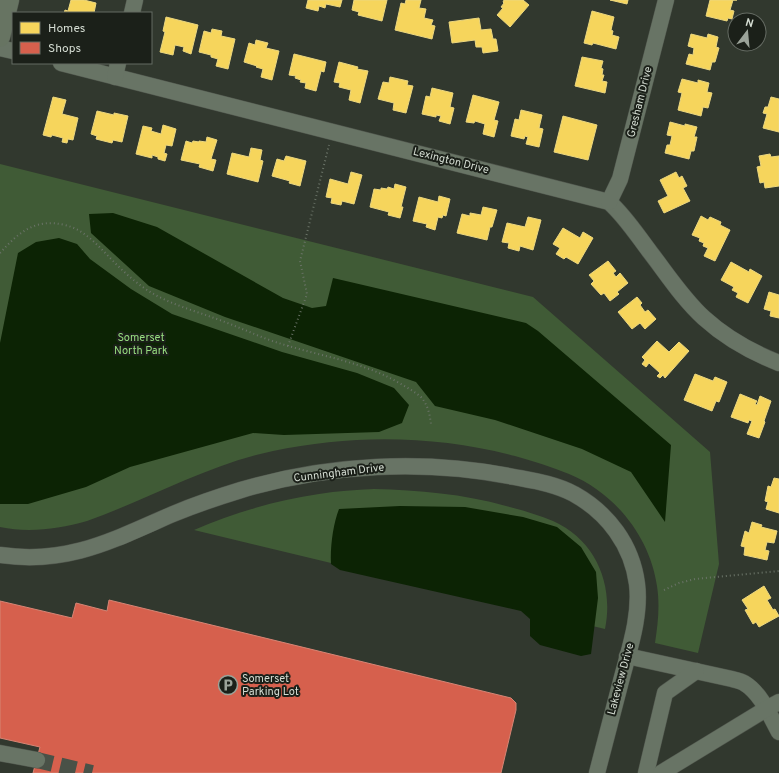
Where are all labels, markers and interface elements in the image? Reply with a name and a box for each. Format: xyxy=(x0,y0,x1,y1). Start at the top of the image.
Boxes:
legend xyxy=(12,12,152,64)
north arrow xyxy=(727,12,767,52)
text: N xyxy=(744,16,755,31)
text: Homes xyxy=(48,21,85,37)
text: Shops xyxy=(48,41,81,57)
street label: Gresham Drive xyxy=(624,65,656,139)
street label: Lexington Drive xyxy=(412,145,490,177)
park label: Somerset North Park xyxy=(114,331,168,358)
street label: Cunningham Drive xyxy=(293,460,385,486)
street label: Lakeview Drive xyxy=(605,641,637,716)
place label: Somerset Parking Lot xyxy=(242,672,299,699)
parking icon: Somerset Parking Lot xyxy=(217,674,239,696)

